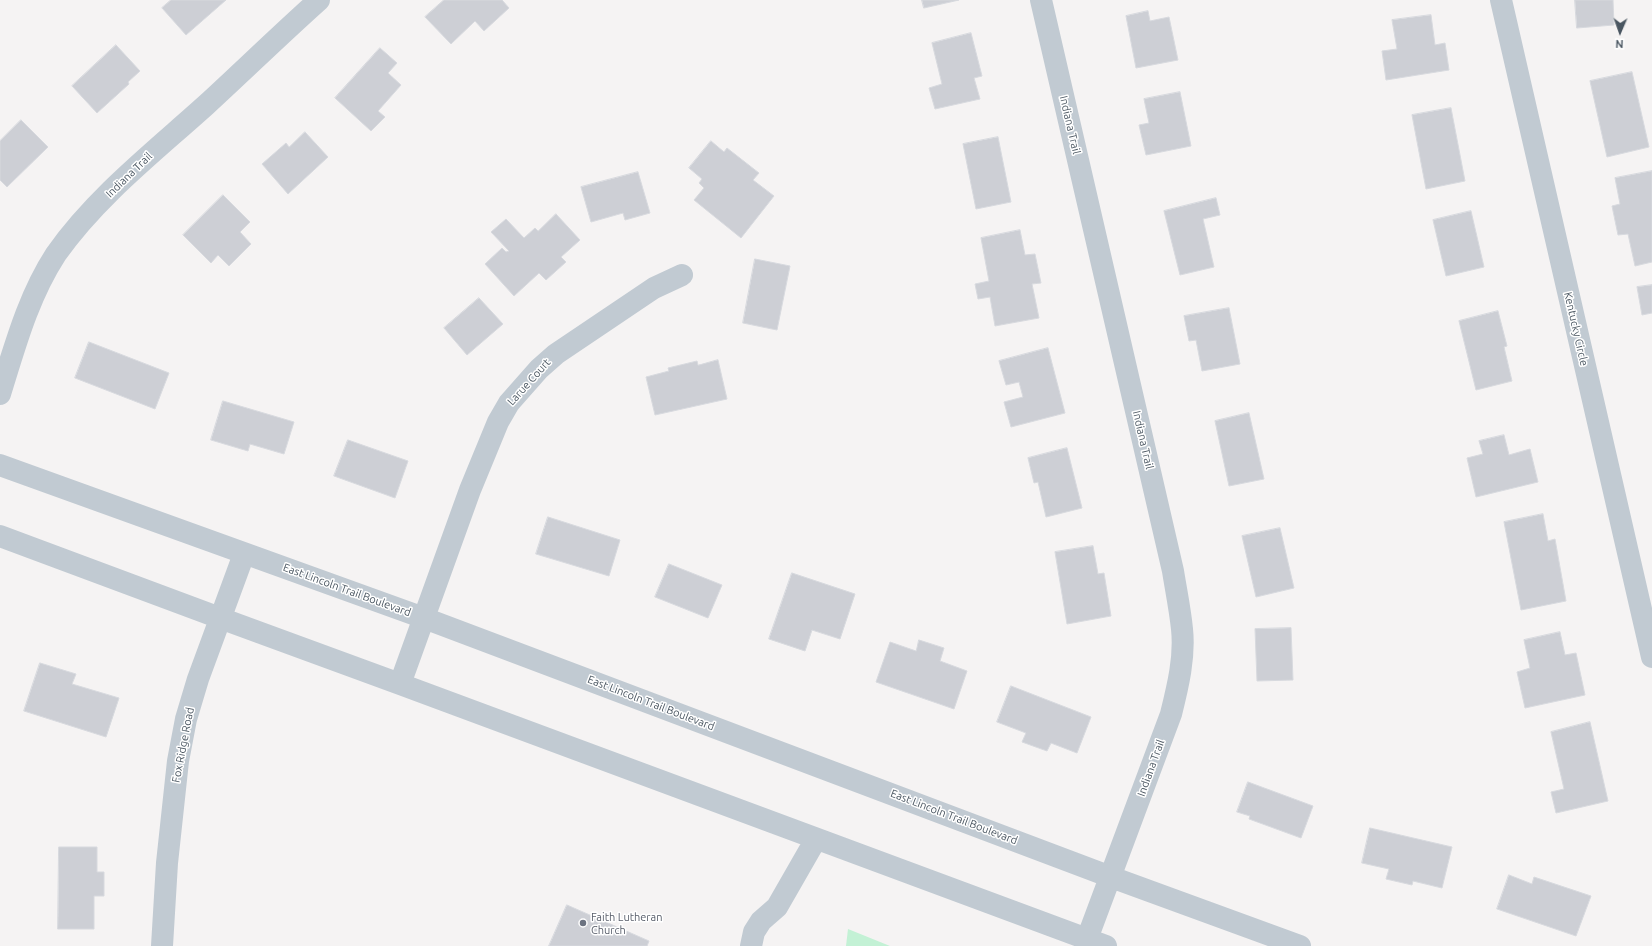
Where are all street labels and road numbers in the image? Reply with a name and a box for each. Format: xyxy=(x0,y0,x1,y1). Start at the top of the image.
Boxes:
street label: Indiana Trail xyxy=(1057,95,1083,155)
street label: Indiana Trail xyxy=(103,150,155,200)
street label: Kentucky Circle xyxy=(1561,291,1591,367)
street label: Larue Court xyxy=(505,356,553,408)
street label: Indiana Trail xyxy=(1130,410,1156,470)
street label: East Lincoln Trail Boulevard xyxy=(281,561,413,619)
street label: East Lincoln Trail Boulevard xyxy=(586,673,716,733)
street label: Fox Ridge Road xyxy=(169,706,197,784)
street label: Indiana Trail xyxy=(1135,738,1167,798)
street label: East Lincoln Trail Boulevard xyxy=(889,787,1019,847)

